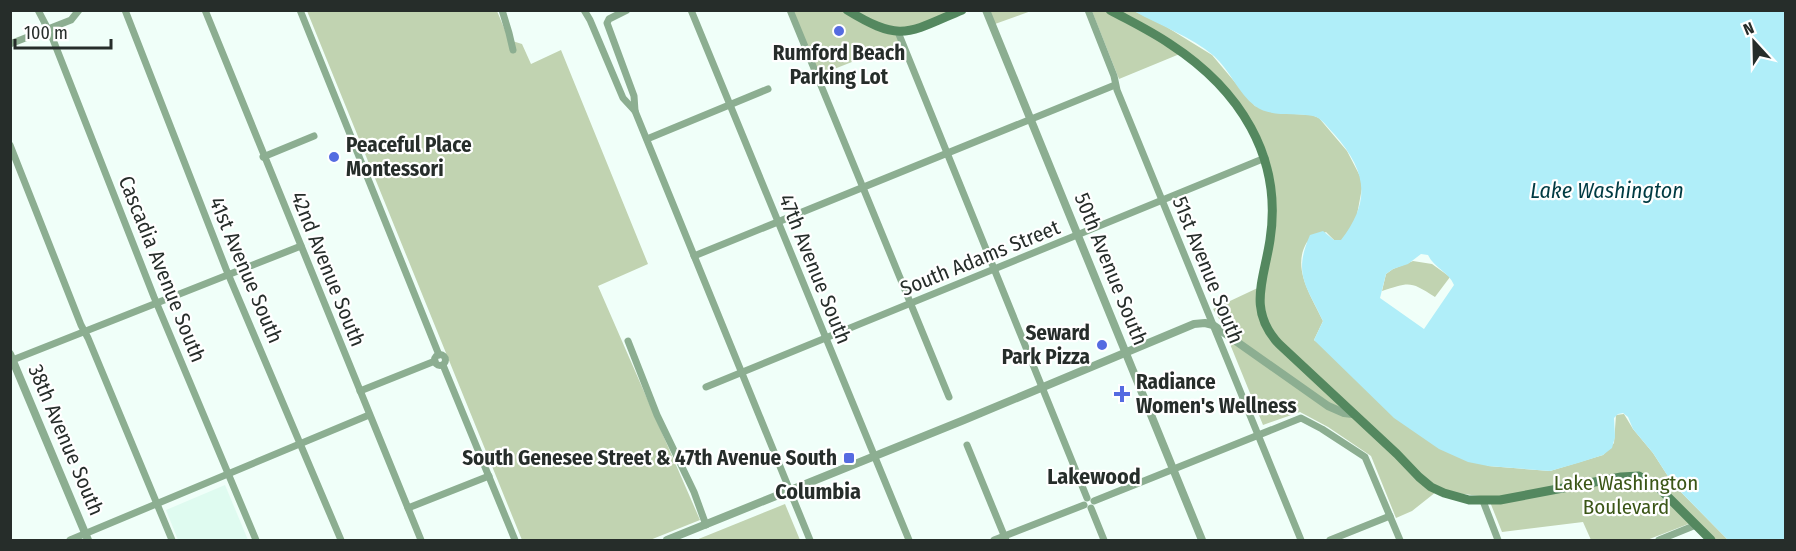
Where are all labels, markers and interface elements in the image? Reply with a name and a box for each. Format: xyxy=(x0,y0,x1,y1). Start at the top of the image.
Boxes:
scale bar xyxy=(15,12,111,50)
north arrow xyxy=(1724,12,1784,72)
text: N xyxy=(1741,18,1757,39)
text: 100 m xyxy=(24,22,68,44)
marker: Rumford Beach Parking Lot xyxy=(832,24,846,38)
place label: Rumford Beach Parking Lot xyxy=(773,40,905,90)
place label: Peaceful Place Montessori xyxy=(346,132,472,182)
marker: Peaceful Place Montessori xyxy=(327,150,341,164)
street label: Cascadia Avenue South xyxy=(113,172,211,366)
water label: Lake Washington xyxy=(1530,177,1684,204)
street label: 42nd Avenue South xyxy=(285,188,371,350)
street label: 50th Avenue South xyxy=(1069,189,1153,349)
street label: 47th Avenue South xyxy=(773,190,857,348)
street label: 41st Avenue South xyxy=(203,193,289,347)
street label: 51st Avenue South xyxy=(1167,193,1249,347)
street label: South Adams Street xyxy=(897,214,1064,302)
place label: Seward Park Pizza xyxy=(1002,320,1090,370)
marker: Seward Park Pizza xyxy=(1095,338,1109,352)
street label: 38th Avenue South xyxy=(23,361,109,519)
place label: Radiance Women's Wellness xyxy=(1136,369,1297,419)
marker: Radiance Women's Wellness xyxy=(1113,385,1131,403)
place label: South Genesee Street & 47th Avenue South xyxy=(462,445,837,471)
marker: South Genesee Street & 47th Avenue South xyxy=(842,451,856,465)
district label: Lakewood xyxy=(1047,463,1141,490)
park label: Lake Washington Boulevard xyxy=(1554,470,1698,520)
district label: Columbia xyxy=(775,478,861,505)

